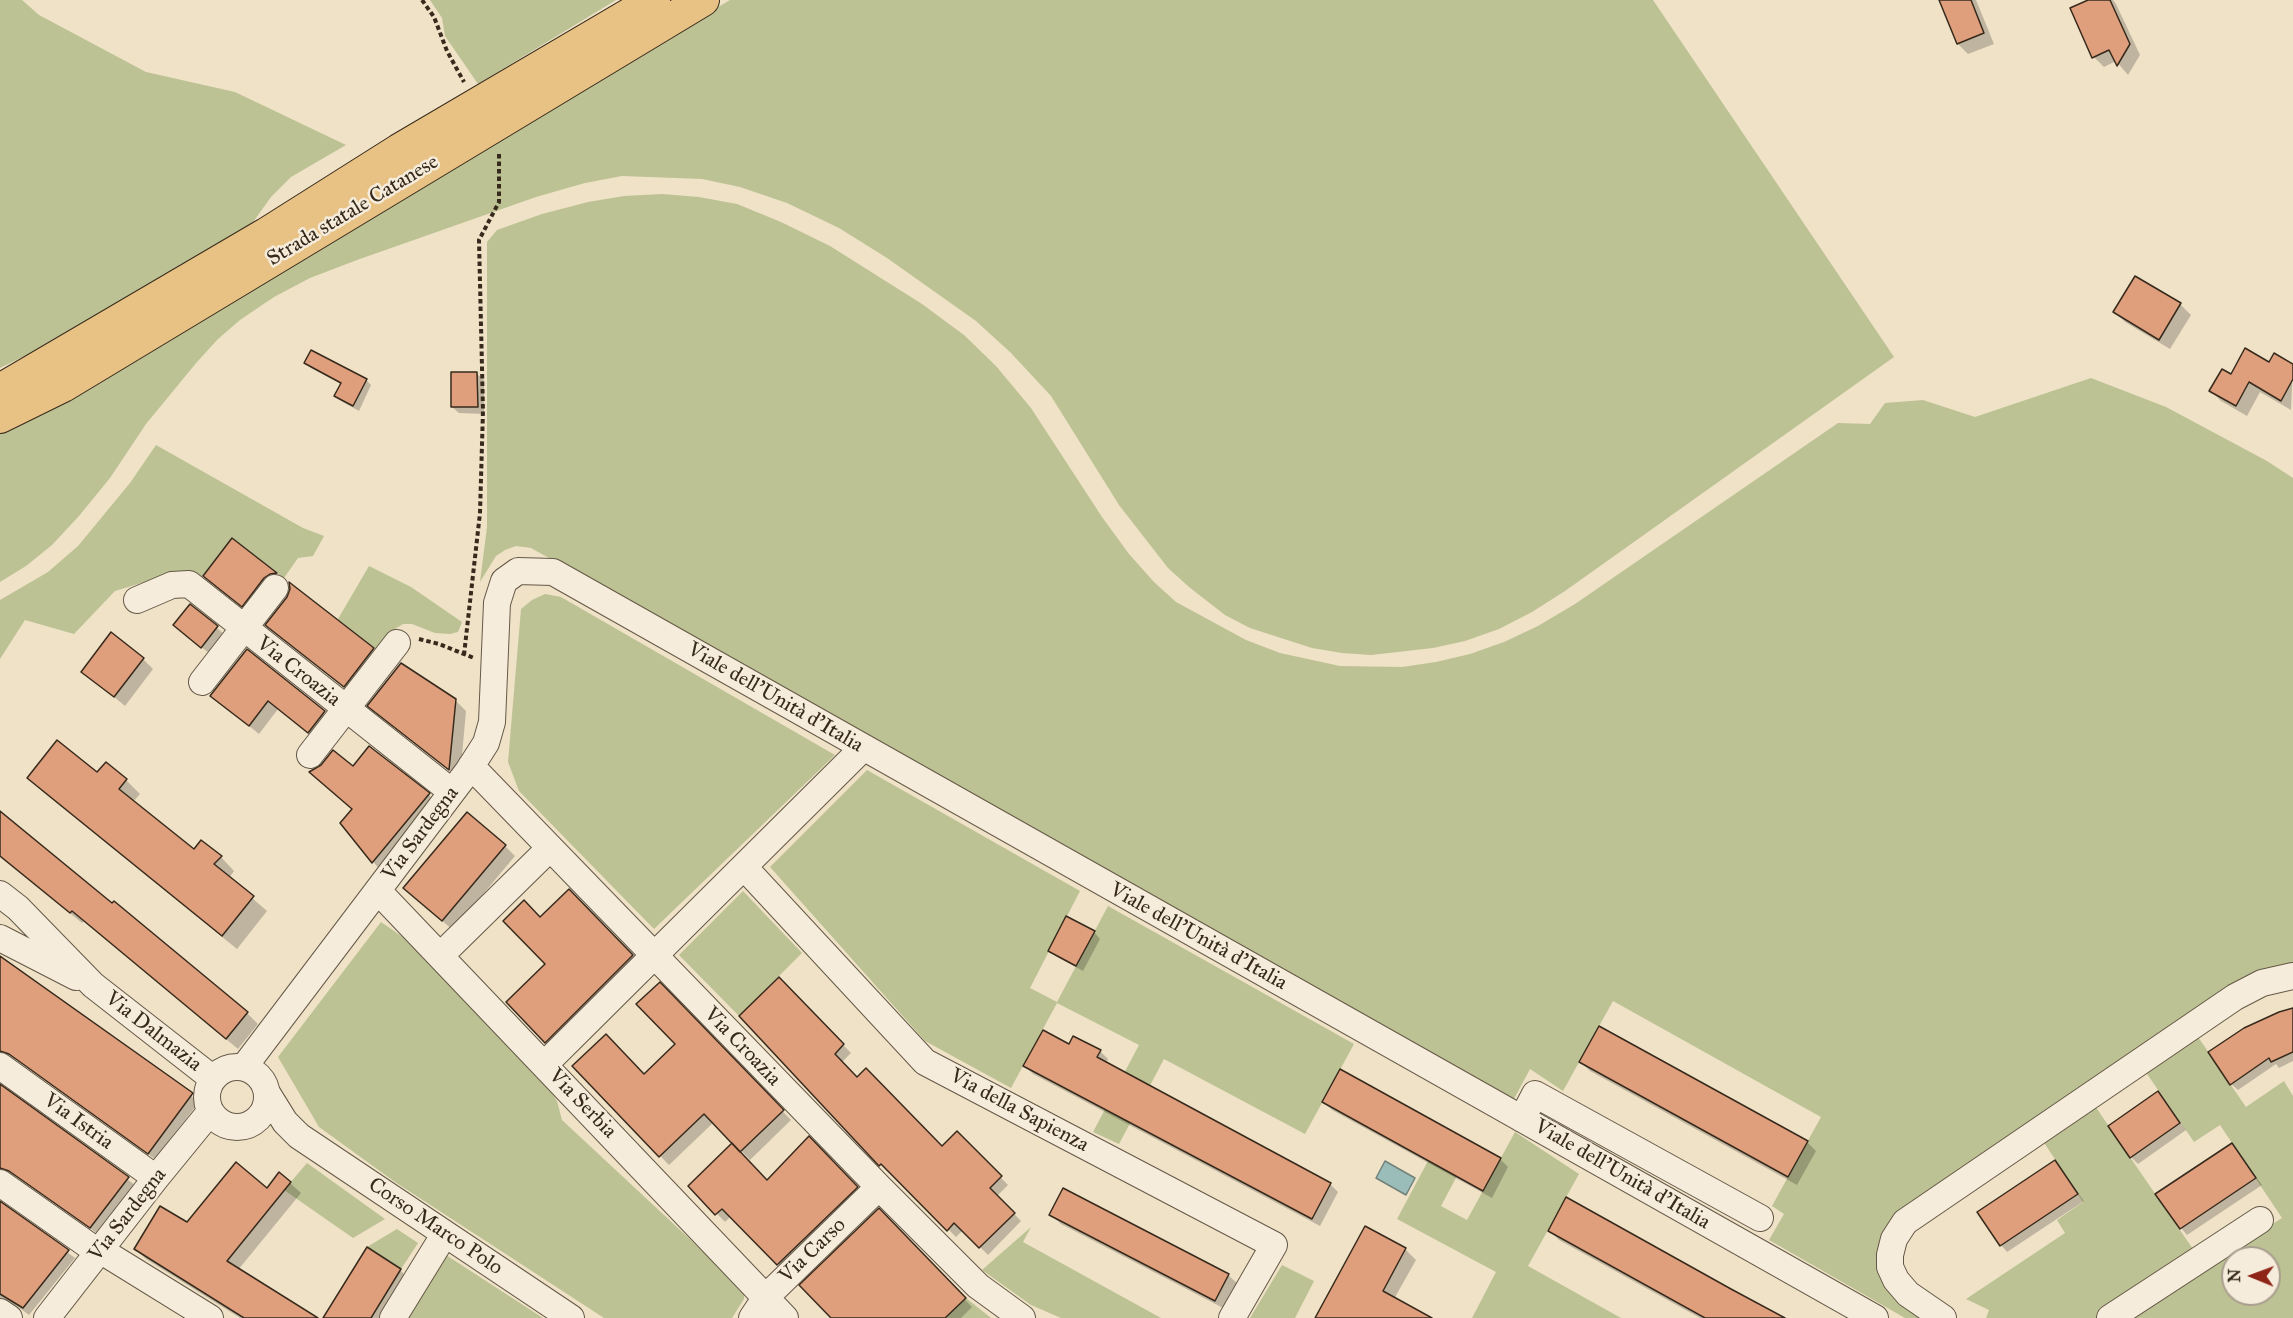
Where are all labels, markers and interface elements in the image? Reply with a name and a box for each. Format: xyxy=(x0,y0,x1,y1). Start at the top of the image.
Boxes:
street label: Strada statale Catanese xyxy=(263,150,443,272)
street label: Via Croazia xyxy=(251,631,345,713)
street label: Viale dell'Unità d'Italia xyxy=(683,637,867,759)
street label: Via Sardegna xyxy=(377,782,465,886)
street label: Viale dell'Unità d'Italia xyxy=(1105,878,1291,996)
street label: Via Dalmazia xyxy=(100,986,206,1078)
street label: Via Croazia xyxy=(698,1002,786,1092)
street label: Via Serbia xyxy=(543,1064,621,1144)
street label: Via della Sapienza xyxy=(945,1064,1093,1158)
street label: Via Istria xyxy=(38,1088,118,1156)
street label: Viale dell'Unità d'Italia xyxy=(1530,1114,1714,1236)
street label: Via Sardegna xyxy=(84,1163,172,1267)
street label: Corso Marco Polo xyxy=(363,1173,507,1281)
street label: Via Carso xyxy=(774,1213,852,1289)
north arrow xyxy=(2221,1246,2281,1306)
text: N xyxy=(2225,1269,2244,1283)

